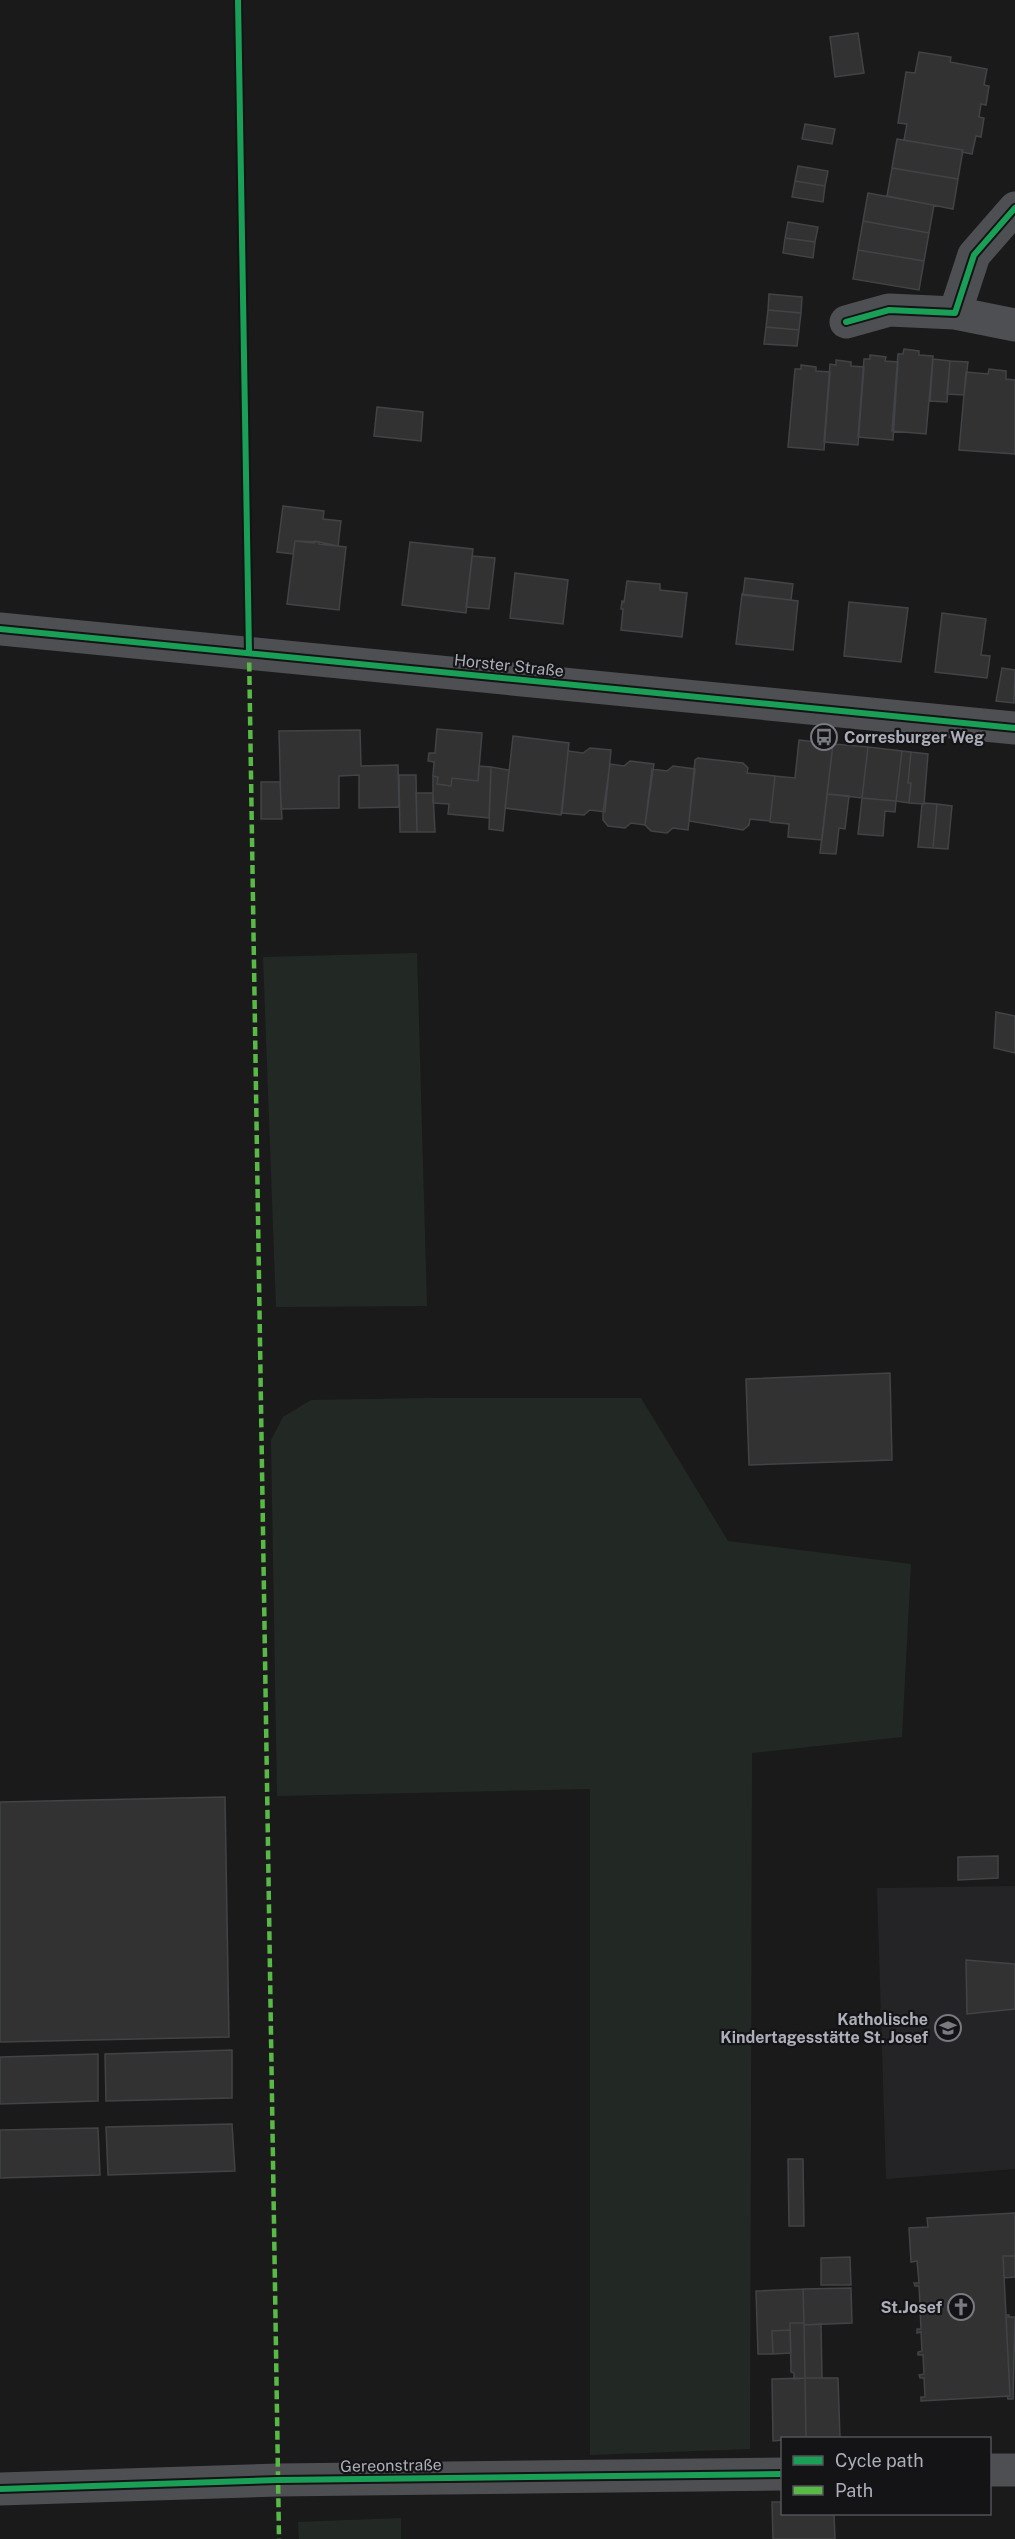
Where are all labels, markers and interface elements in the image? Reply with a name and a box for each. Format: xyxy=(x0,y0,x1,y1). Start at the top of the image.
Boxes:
street label: Horster Straße xyxy=(453,650,565,681)
bus stop icon: Corresburger Weg xyxy=(809,722,839,752)
place label: Corresburger Weg xyxy=(844,728,984,747)
place label: Katholische Kindertagesstätte St. Josef xyxy=(720,2010,929,2047)
school or university icon: Katholische Kindertagesstätte St. Josef xyxy=(933,2013,963,2043)
church icon: St.Josef xyxy=(946,2292,976,2322)
place label: St.Josef xyxy=(880,2298,943,2317)
legend xyxy=(781,2437,991,2515)
text: Cycle path xyxy=(835,2450,924,2471)
street label: Gereonstraße xyxy=(340,2455,442,2476)
text: Path xyxy=(835,2480,873,2501)

